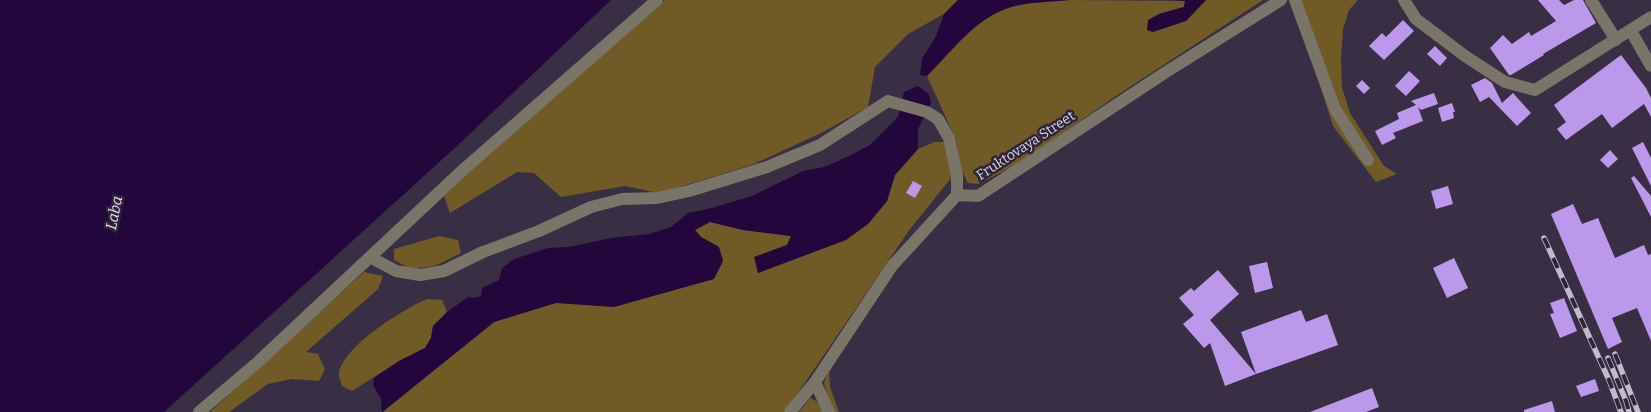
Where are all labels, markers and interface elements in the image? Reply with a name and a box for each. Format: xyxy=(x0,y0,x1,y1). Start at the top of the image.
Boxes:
street label: Fruktovaya Street xyxy=(974,108,1078,184)
water label: Laba xyxy=(103,195,127,231)

